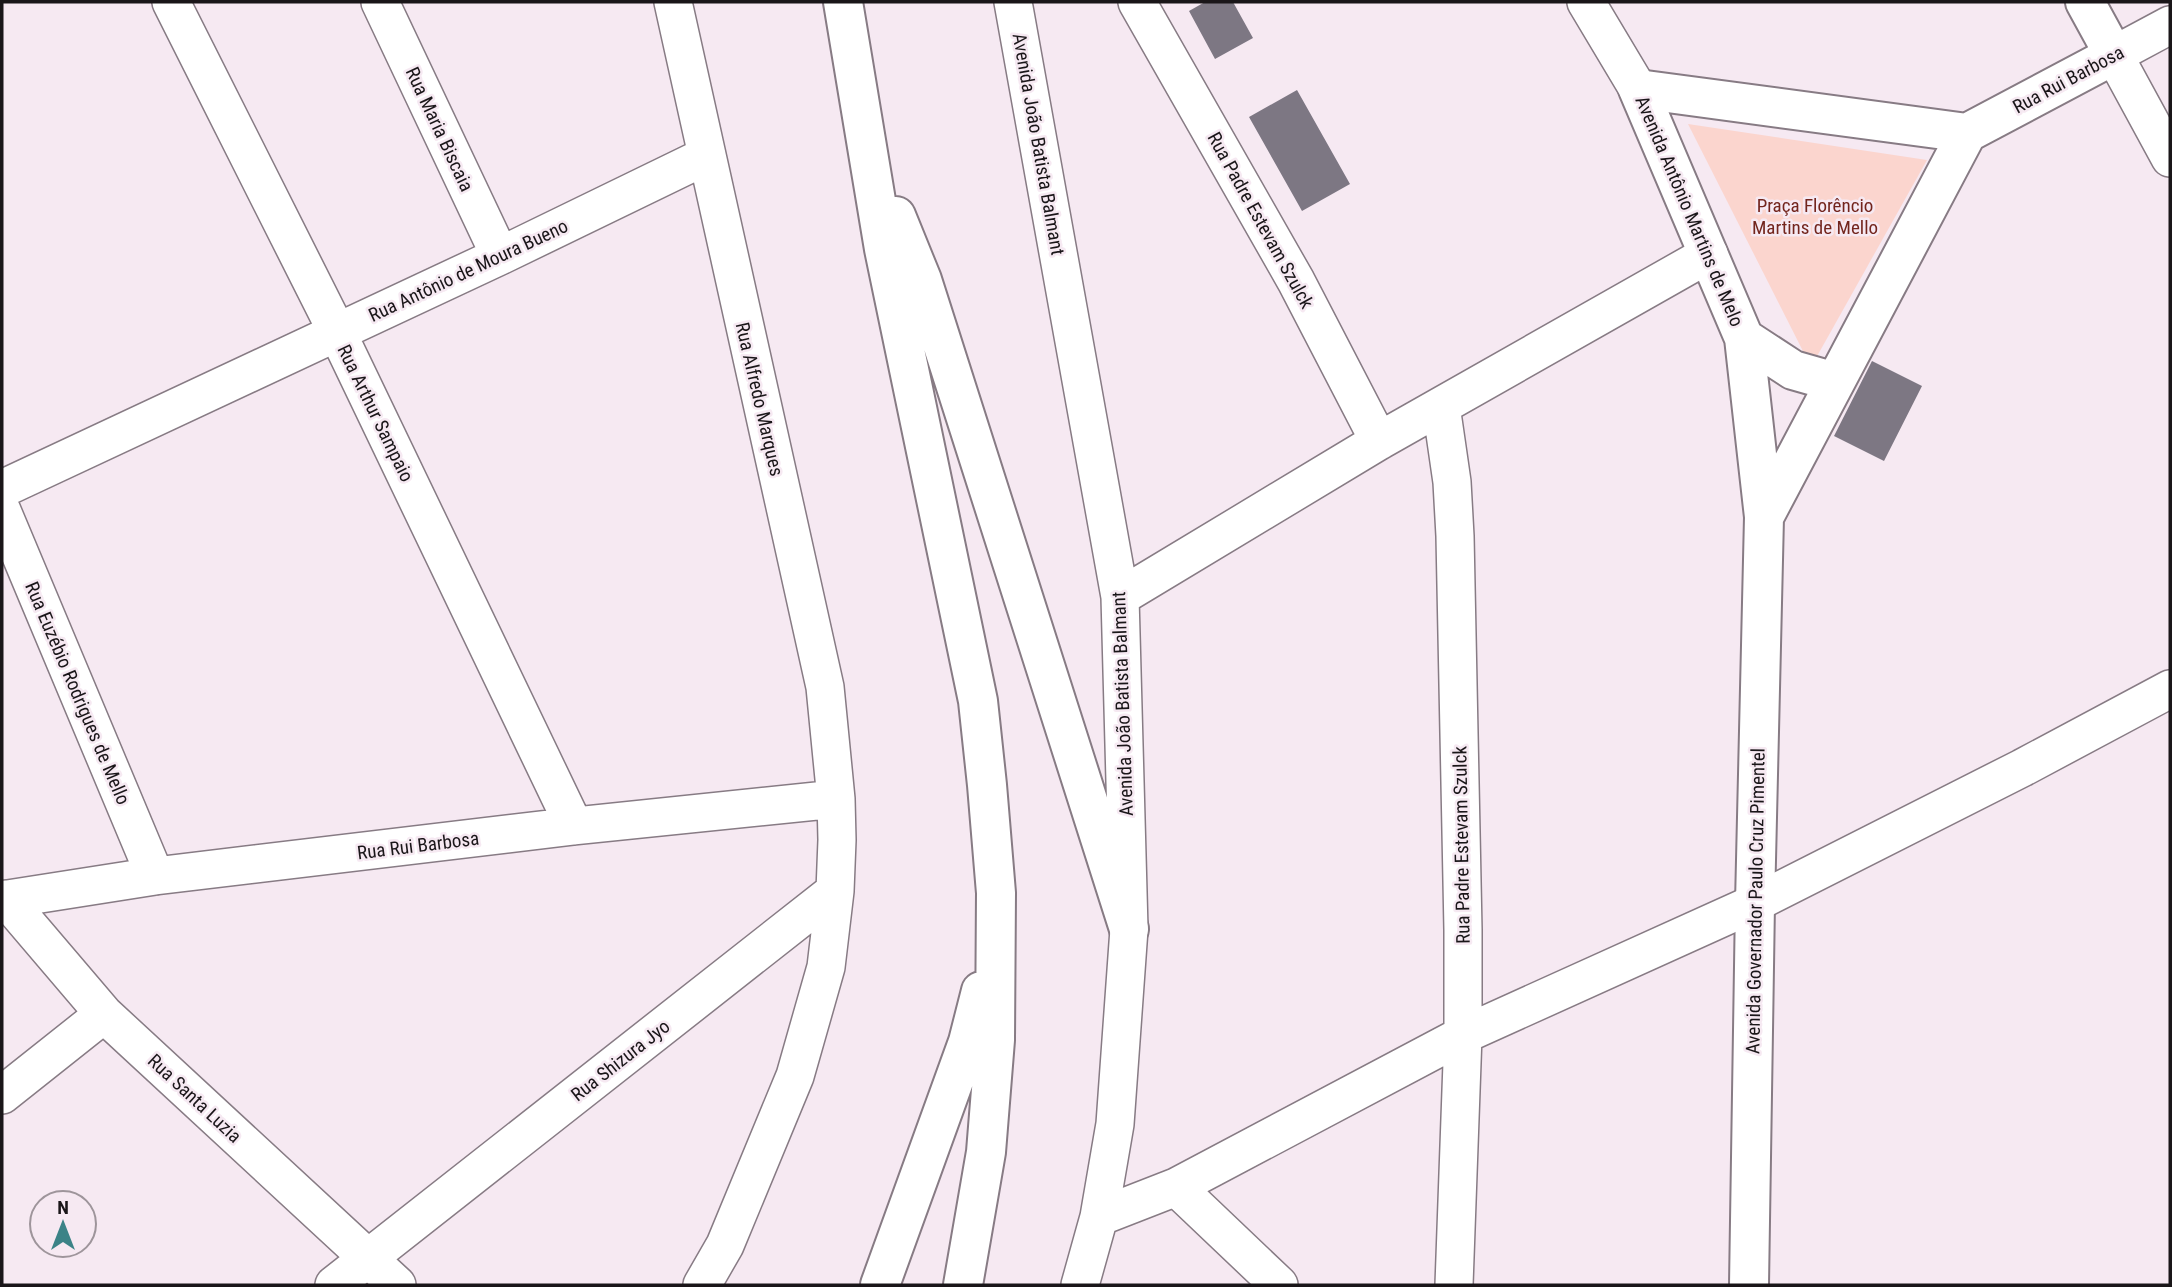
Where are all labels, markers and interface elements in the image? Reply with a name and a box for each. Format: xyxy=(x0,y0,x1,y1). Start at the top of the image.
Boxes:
street label: Avenida João Batista Balmant xyxy=(1008,31,1069,257)
street label: Rua Rui Barbosa xyxy=(2009,40,2128,118)
street label: Rua Maria Biscaia xyxy=(401,63,478,195)
street label: Avenida Antônio Martins de Melo xyxy=(1630,92,1749,330)
street label: Rua Padre Estevam Szulck xyxy=(1203,128,1319,313)
park label: Praça Florêncio Martins de Mello xyxy=(1752,194,1878,239)
street label: Rua Antônio de Moura Bueno xyxy=(365,214,571,327)
street label: Rua Alfredo Marques xyxy=(731,320,788,478)
street label: Rua Arthur Sampaio xyxy=(332,341,419,486)
street label: Rua Euzébio Rodrigues de Mello xyxy=(20,578,135,808)
street label: Avenida João Batista Balmant xyxy=(1107,591,1138,817)
street label: Rua Padre Estevam Szulck xyxy=(1448,745,1475,944)
street label: Avenida Governador Paulo Cruz Pimentel xyxy=(1741,748,1770,1054)
street label: Rua Rui Barbosa xyxy=(356,827,480,864)
street label: Rua Shizura Jyo xyxy=(566,1015,674,1106)
street label: Rua Santa Luzia xyxy=(143,1049,246,1148)
north arrow xyxy=(28,1189,98,1259)
text: N xyxy=(57,1196,69,1219)

